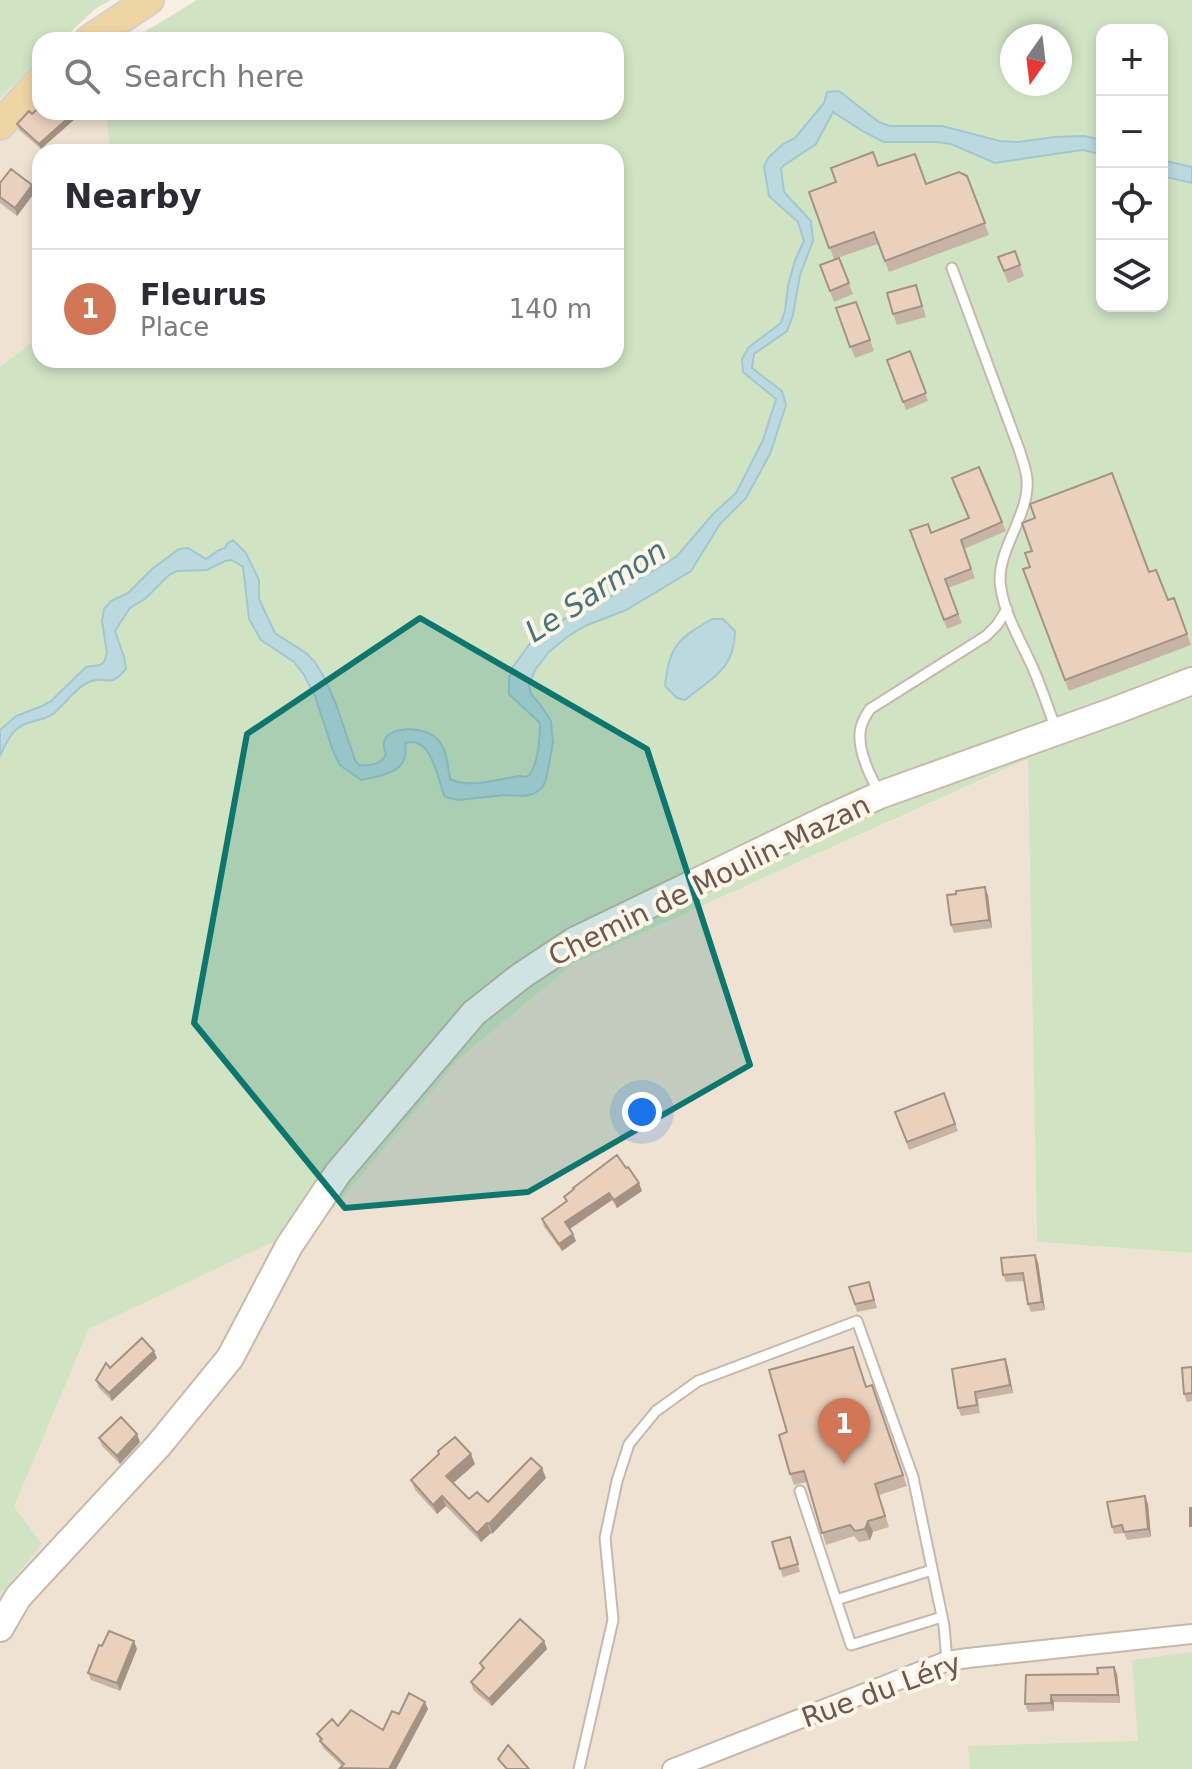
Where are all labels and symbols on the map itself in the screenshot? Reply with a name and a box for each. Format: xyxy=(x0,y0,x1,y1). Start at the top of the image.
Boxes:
north arrow xyxy=(1000,24,1072,96)
water label: Le Sarmon xyxy=(519,532,673,649)
street label: Chemin de Moulin-Mazan xyxy=(543,788,875,973)
your location xyxy=(622,1092,662,1132)
pin: 1 xyxy=(818,1398,870,1464)
street label: Rue du Léry xyxy=(797,1646,965,1735)

